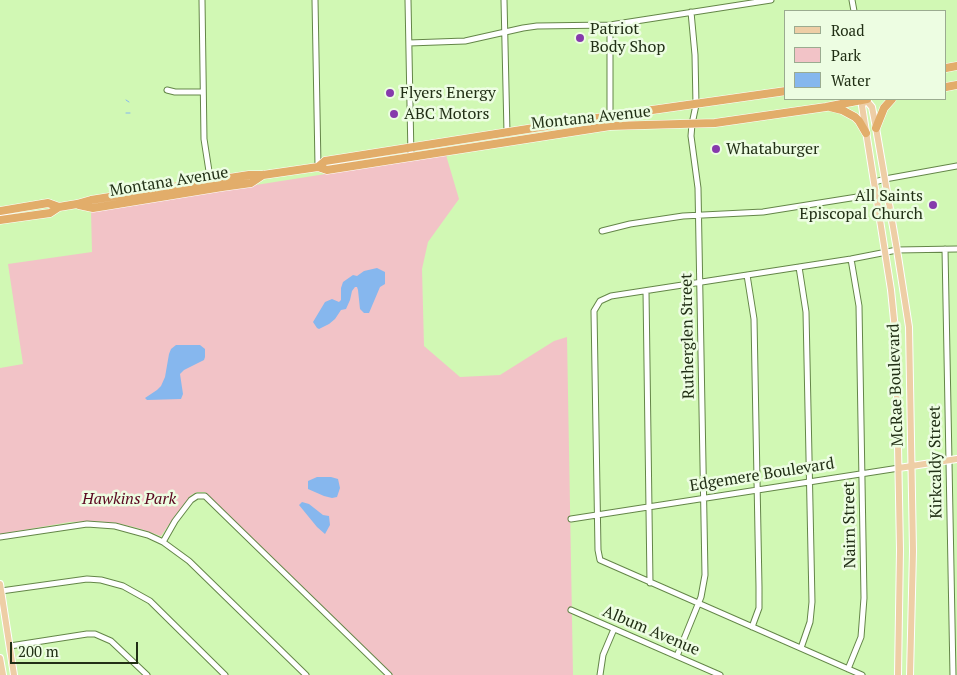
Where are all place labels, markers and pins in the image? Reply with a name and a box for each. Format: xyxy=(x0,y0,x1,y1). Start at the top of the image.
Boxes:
place label: Patriot Body Shop xyxy=(590,19,665,57)
marker: Patriot Body Shop xyxy=(574,32,586,44)
place label: Flyers Energy xyxy=(400,83,496,103)
marker: Flyers Energy xyxy=(384,87,396,99)
place label: ABC Motors xyxy=(404,104,489,124)
marker: ABC Motors xyxy=(388,108,400,120)
place label: Whataburger xyxy=(726,139,819,159)
marker: Whataburger xyxy=(710,143,722,155)
place label: All Saints Episcopal Church xyxy=(799,186,923,224)
marker: All Saints Episcopal Church xyxy=(927,199,939,211)

